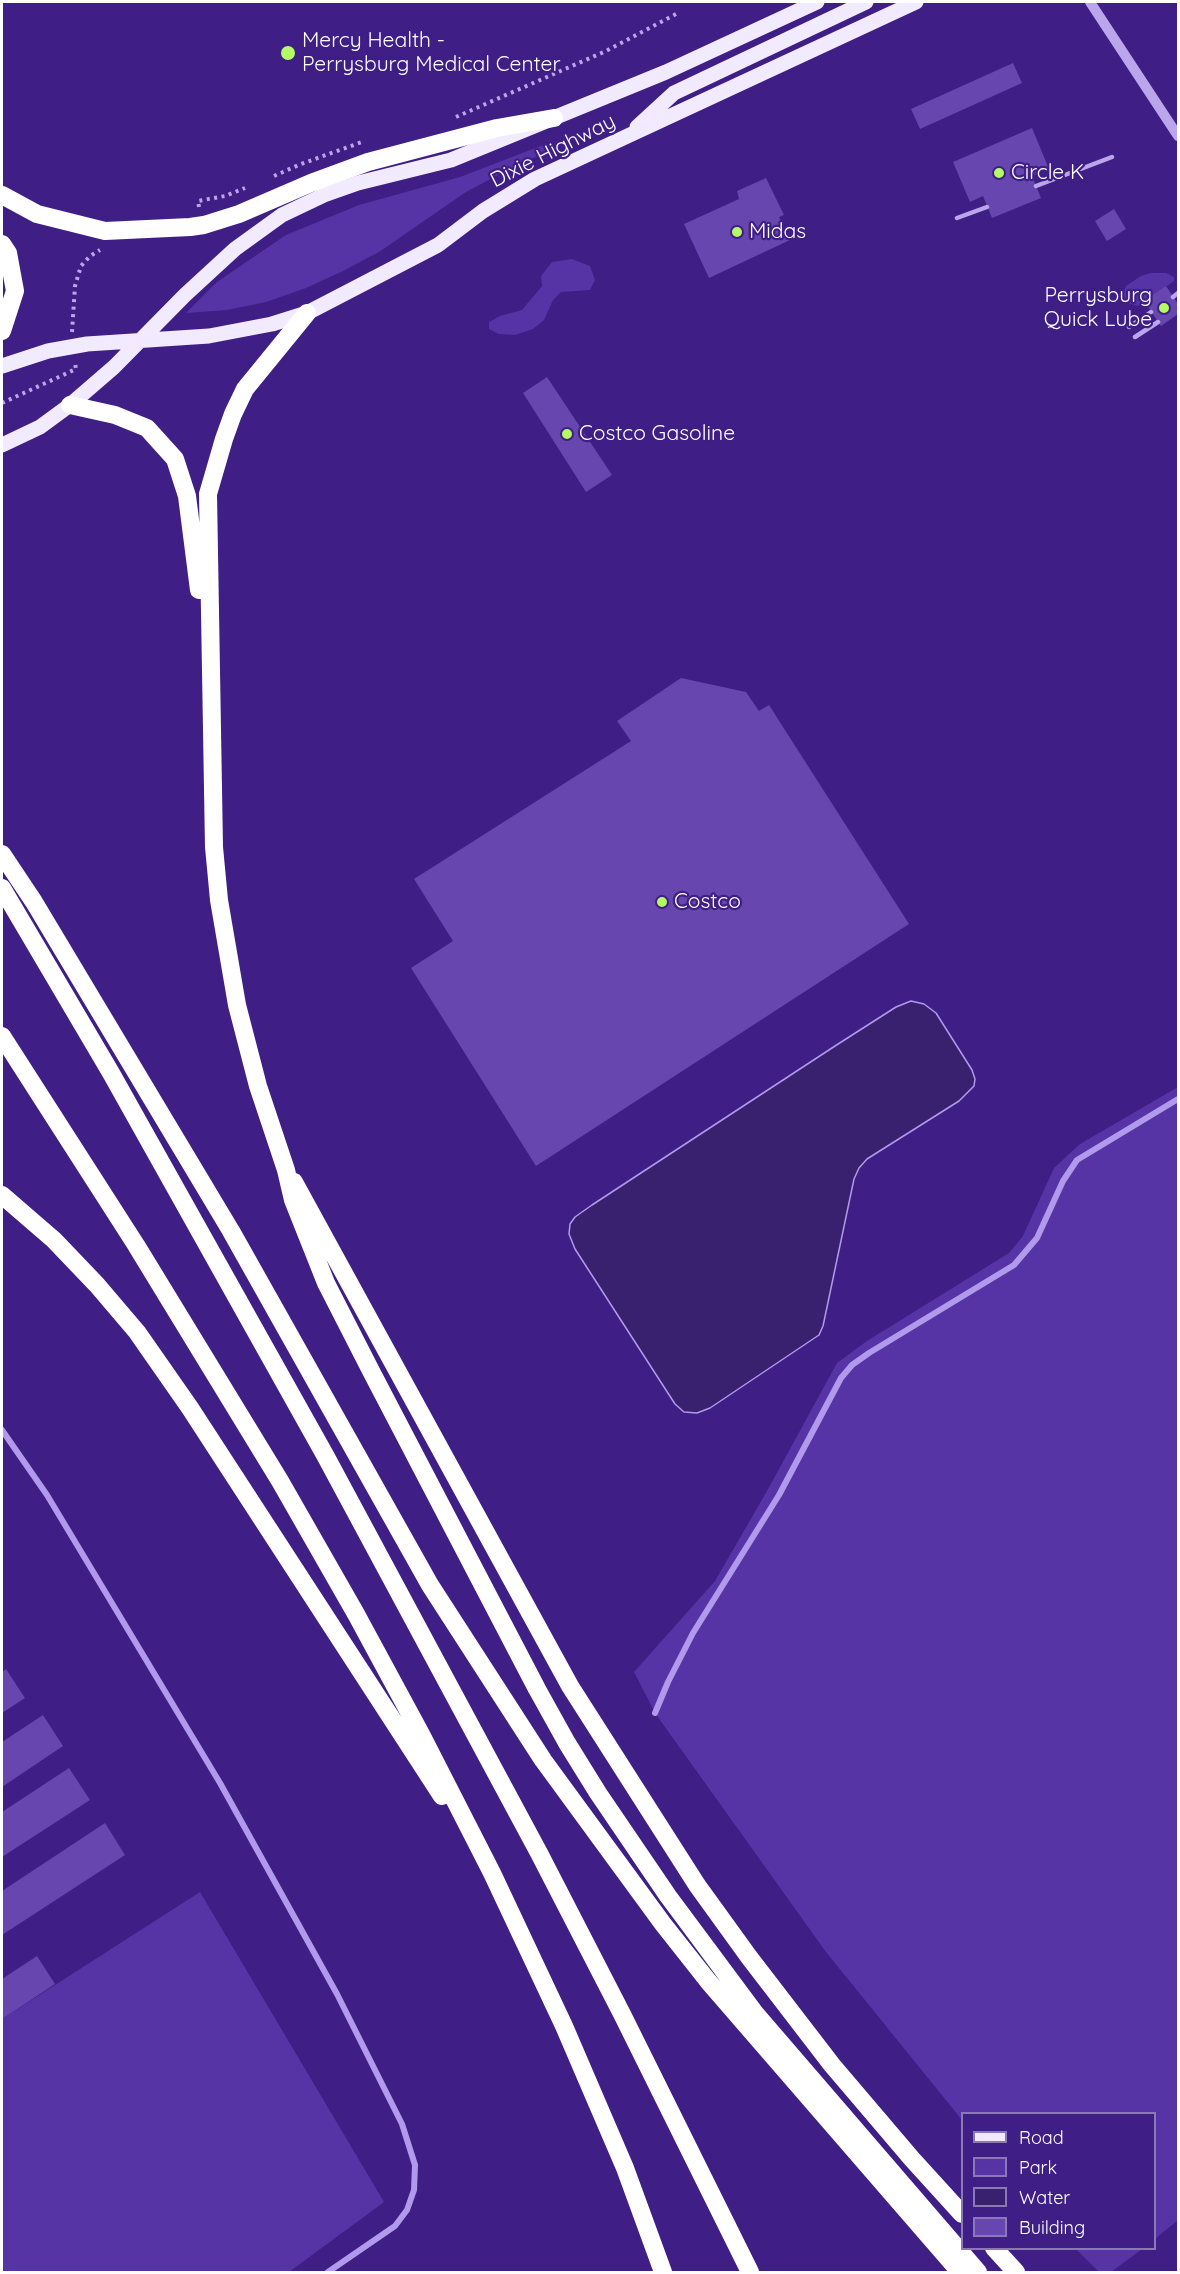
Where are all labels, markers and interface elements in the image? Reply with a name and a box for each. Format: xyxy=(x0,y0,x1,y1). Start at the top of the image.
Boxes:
place label: Mercy Health - Perrysburg Medical Center xyxy=(302,28,560,78)
marker: Mercy Health - Perrysburg Medical Center xyxy=(279,44,297,62)
street label: Dixie Highway xyxy=(486,109,620,193)
place label: Circle K xyxy=(1011,160,1084,186)
marker: Circle K xyxy=(992,166,1006,180)
place label: Midas xyxy=(749,219,806,245)
marker: Midas xyxy=(730,225,744,239)
place label: Perrysburg Quick Lube xyxy=(1044,283,1152,333)
marker: Perrysburg Quick Lube xyxy=(1157,301,1171,315)
place label: Costco Gasoline xyxy=(579,421,735,447)
marker: Costco Gasoline xyxy=(560,427,574,441)
place label: Costco xyxy=(674,889,741,915)
marker: Costco xyxy=(655,895,669,909)
legend xyxy=(961,2112,1156,2250)
text: Road xyxy=(1019,2126,1064,2149)
text: Park xyxy=(1019,2156,1057,2179)
text: Water xyxy=(1019,2186,1070,2209)
text: Building xyxy=(1019,2216,1085,2239)

